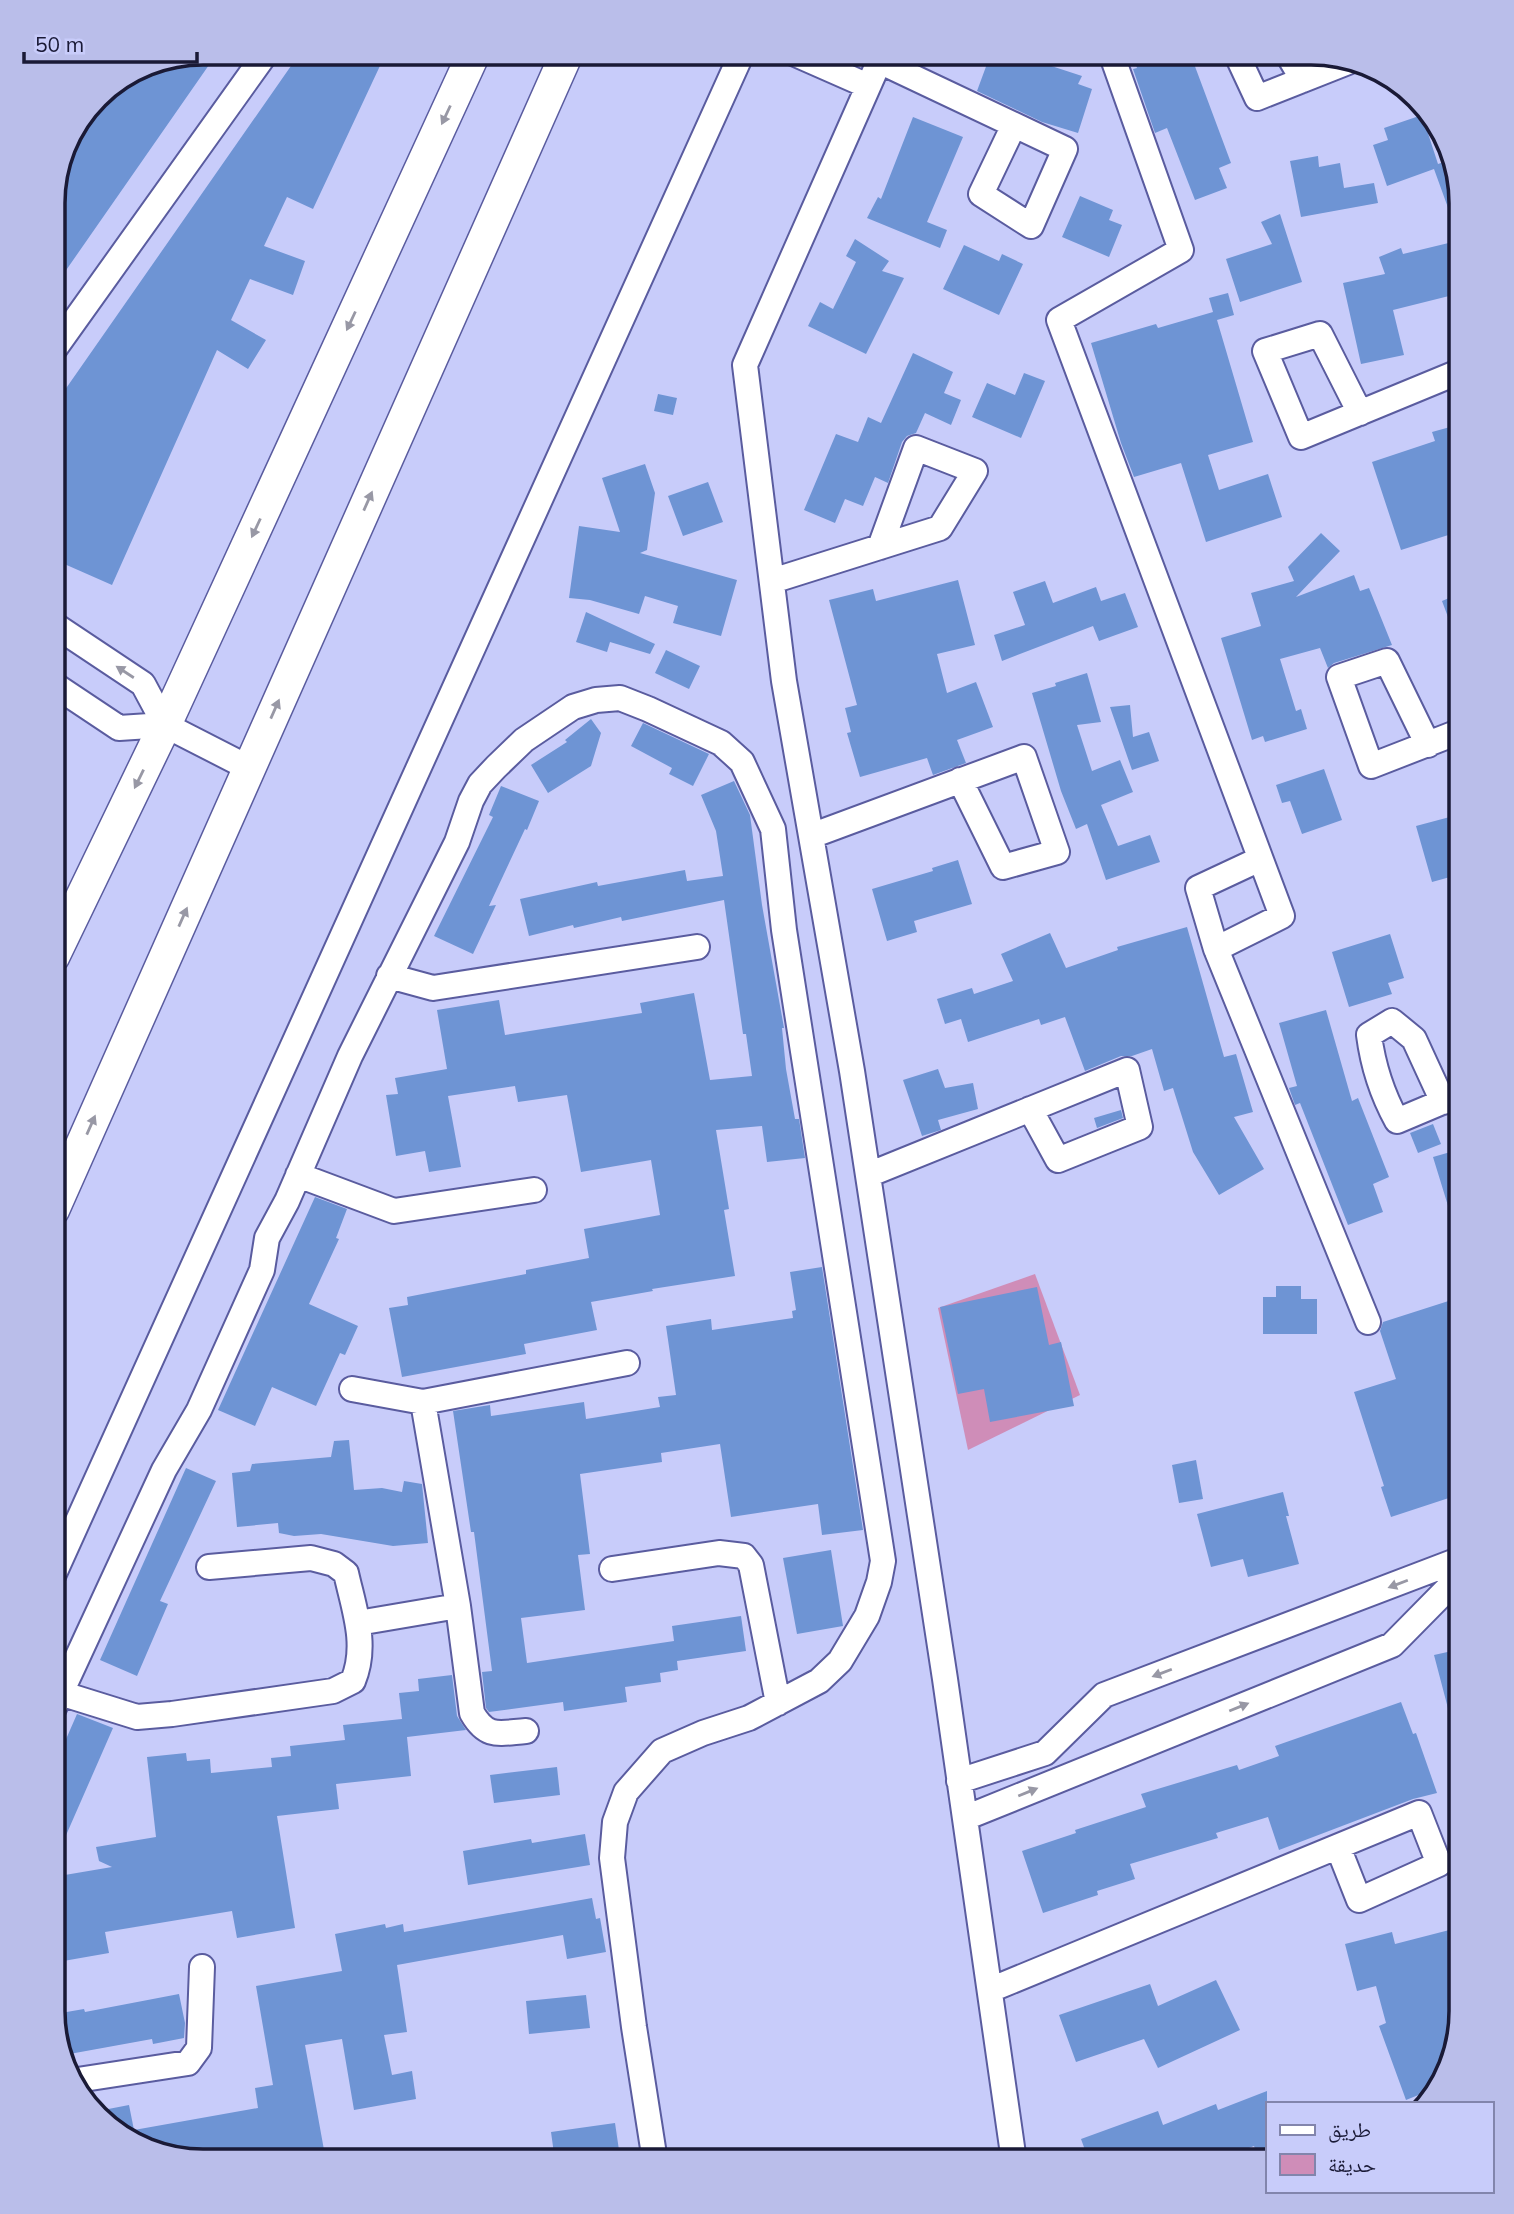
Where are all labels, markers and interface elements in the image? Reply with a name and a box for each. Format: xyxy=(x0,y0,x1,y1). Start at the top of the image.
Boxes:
scale bar xyxy=(24,21,198,65)
text: 50 m xyxy=(35,31,84,57)
one-way arrow xyxy=(440,104,451,125)
one-way arrow xyxy=(345,311,356,331)
one-way arrow xyxy=(362,491,374,511)
one-way arrow xyxy=(250,518,261,538)
one-way arrow xyxy=(116,665,134,679)
one-way arrow xyxy=(269,699,281,719)
one-way arrow xyxy=(133,769,145,789)
one-way arrow xyxy=(177,907,189,927)
one-way arrow xyxy=(85,1114,96,1135)
one-way arrow xyxy=(1387,1578,1408,1589)
one-way arrow xyxy=(1152,1668,1173,1679)
one-way arrow xyxy=(1229,1701,1250,1712)
one-way arrow xyxy=(1018,1787,1039,1798)
legend xyxy=(1266,2102,1493,2193)
text: طريق xyxy=(1328,2116,1371,2143)
text: حديقة xyxy=(1328,2151,1376,2177)

